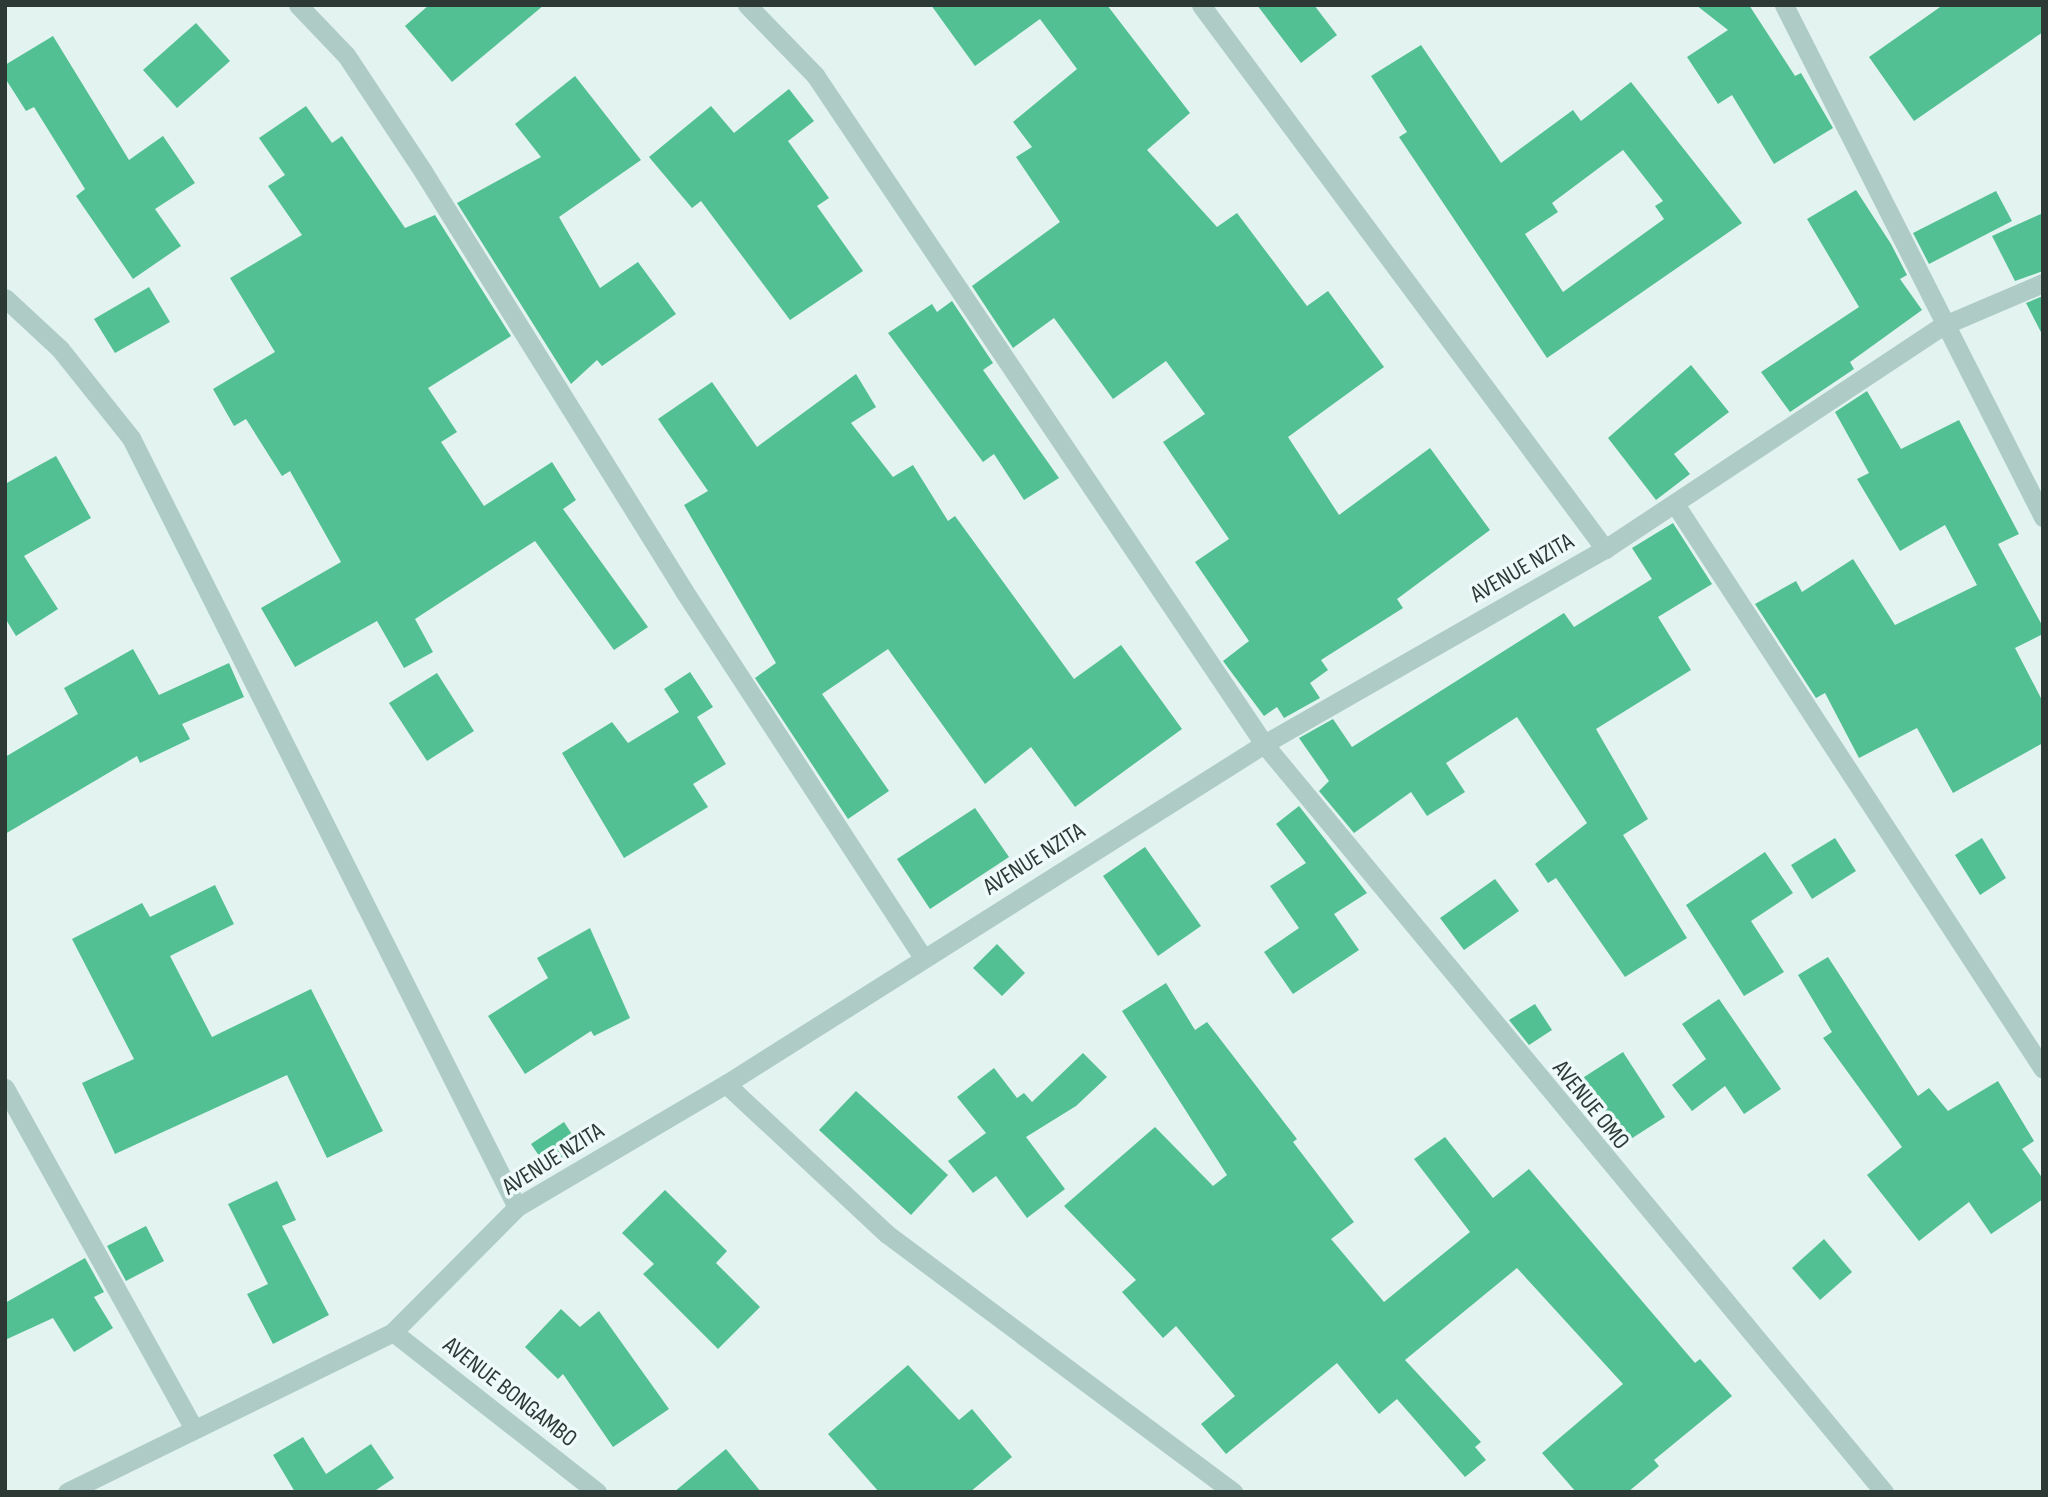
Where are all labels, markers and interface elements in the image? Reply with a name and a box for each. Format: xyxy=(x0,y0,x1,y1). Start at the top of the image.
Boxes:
street label: AVENUE NZITA xyxy=(1465,527,1579,609)
street label: AVENUE NZITA xyxy=(978,817,1090,901)
street label: AVENUE OMO xyxy=(1546,1055,1636,1155)
street label: AVENUE NZITA xyxy=(497,1117,609,1201)
street label: AVENUE BONGAMBO xyxy=(437,1331,583,1453)

